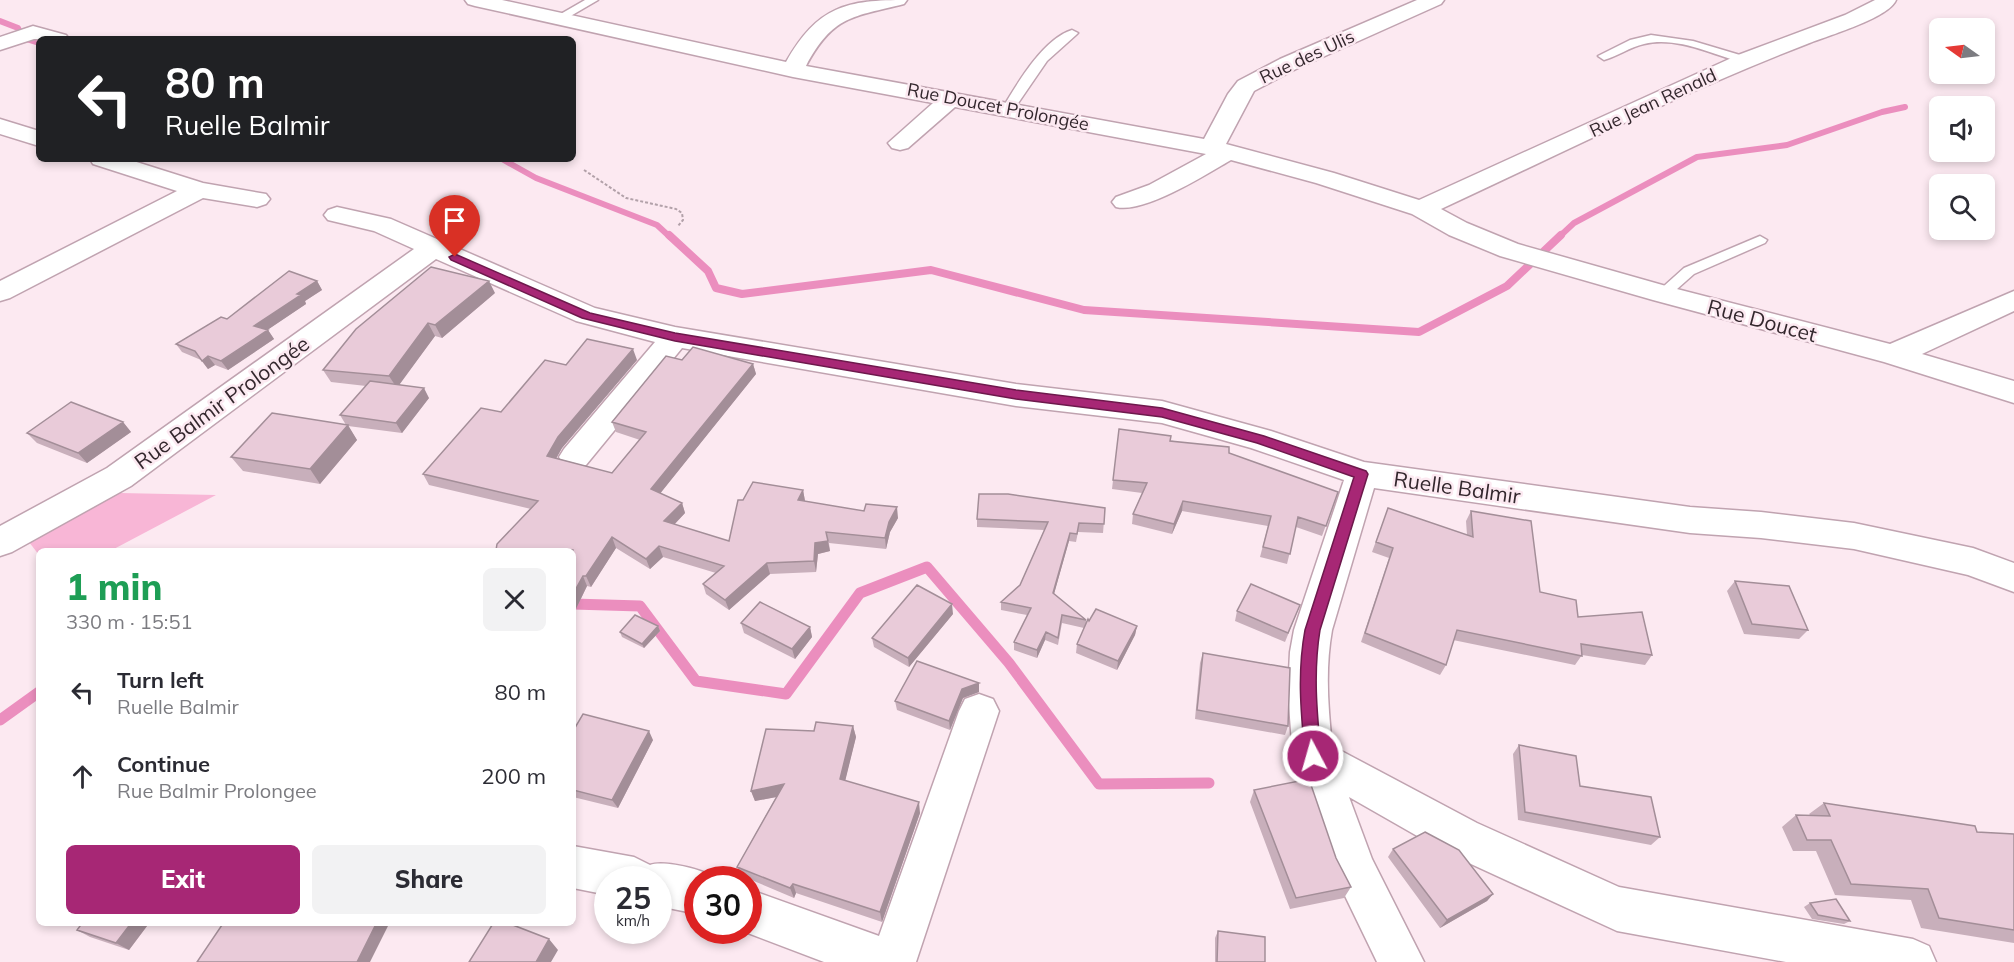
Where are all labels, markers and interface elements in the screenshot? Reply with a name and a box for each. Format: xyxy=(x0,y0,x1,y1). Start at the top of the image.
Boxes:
north arrow xyxy=(1929,18,1995,84)
map controls xyxy=(1929,18,1995,240)
street label: Rue des Ulis xyxy=(1256,25,1358,89)
text: 80 m xyxy=(165,56,265,109)
icon: left xyxy=(66,60,144,138)
street label: Rue Jean Renald xyxy=(1586,63,1720,142)
street label: Rue Doucet Prolongée xyxy=(905,78,1091,135)
button: sound xyxy=(1929,96,1995,162)
text: Ruelle Balmir xyxy=(165,108,329,142)
button: search xyxy=(1929,174,1995,240)
pin xyxy=(429,195,480,257)
icon: arrive xyxy=(438,204,471,237)
street label: Rue Doucet xyxy=(1705,293,1820,347)
street label: Rue Balmir Prolongée xyxy=(129,330,314,474)
street label: Ruelle Balmir xyxy=(1392,465,1523,509)
text: 1 min xyxy=(66,564,162,609)
button: close xyxy=(483,568,546,631)
text: 330 m · 15:51 xyxy=(66,609,192,634)
text: Turn left xyxy=(117,666,204,694)
icon: left xyxy=(66,676,99,709)
text: 80 m xyxy=(495,678,546,706)
text: Ruelle Balmir xyxy=(117,694,239,719)
position arrow xyxy=(1281,724,1345,788)
text: Continue xyxy=(117,750,210,778)
icon: ahead xyxy=(66,760,99,793)
text: 200 m xyxy=(481,762,546,790)
text: Rue Balmir Prolongee xyxy=(117,778,317,803)
button: Exit xyxy=(66,845,300,914)
button: Share xyxy=(312,845,546,914)
speed limit sign: 30 xyxy=(684,866,762,944)
text: 25 xyxy=(615,879,651,917)
text: km/h xyxy=(616,911,650,930)

